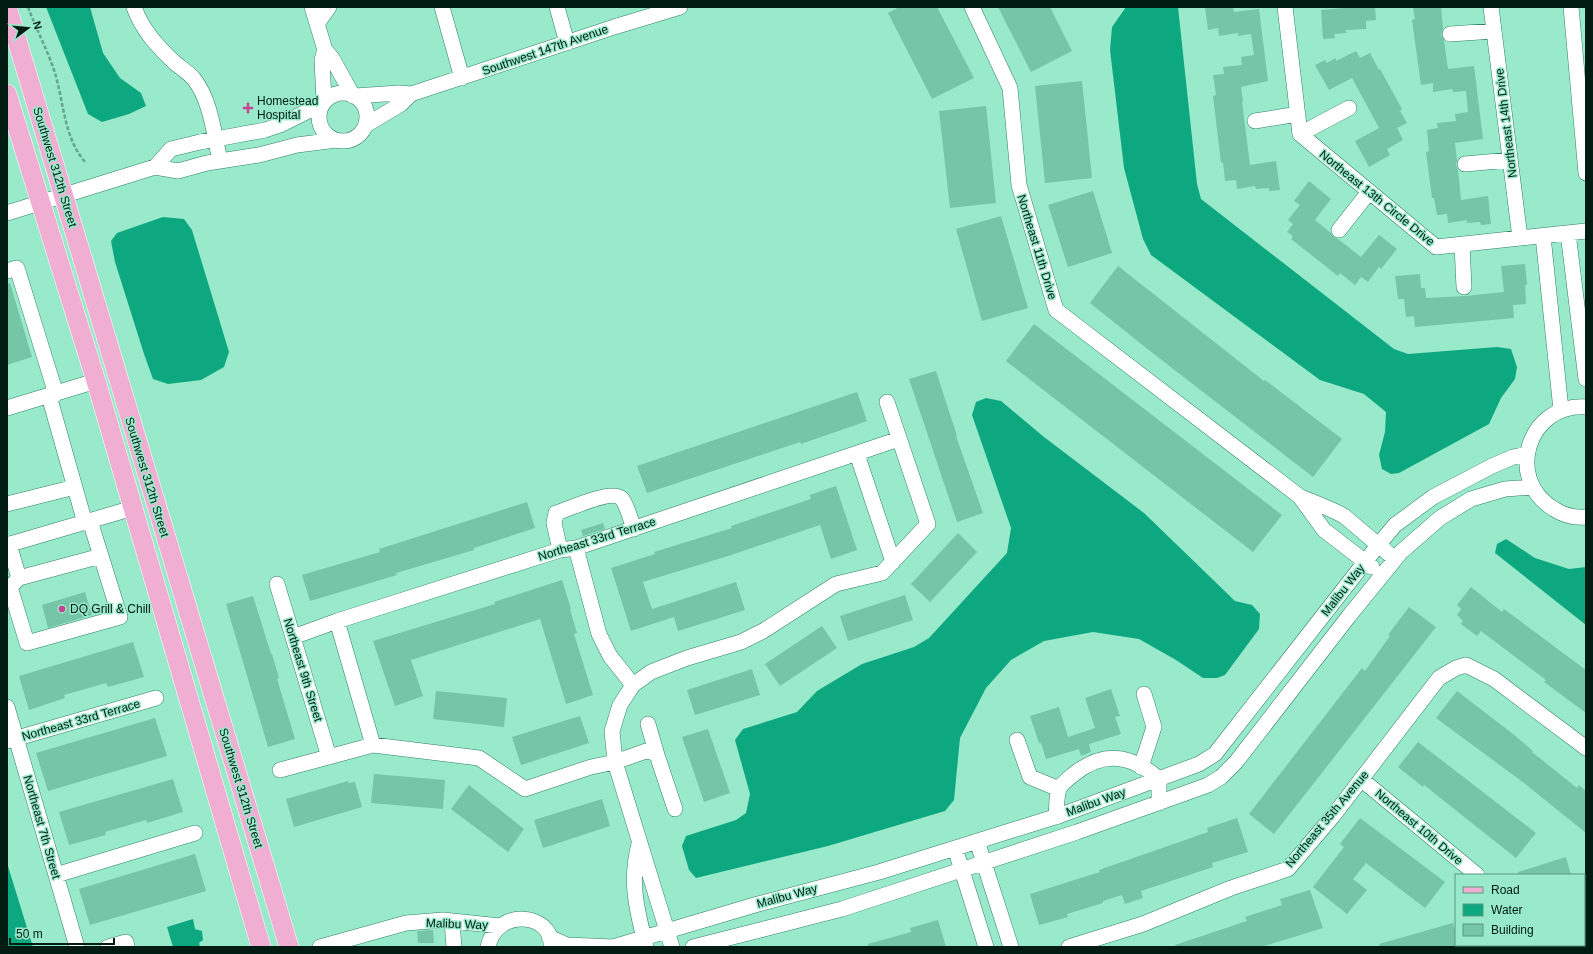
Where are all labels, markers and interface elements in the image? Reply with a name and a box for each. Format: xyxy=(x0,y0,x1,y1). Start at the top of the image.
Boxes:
north arrow xyxy=(8,8,48,48)
text: N xyxy=(31,20,44,31)
street label: Southwest 147th Avenue xyxy=(480,22,610,78)
street label: Northeast 14th Drive xyxy=(1492,67,1520,178)
place label: Homestead Hospital xyxy=(257,94,318,122)
marker: Homestead Hospital xyxy=(242,102,254,114)
street label: Southwest 312th Street xyxy=(30,105,80,229)
street label: Northeast 13th Circle Drive xyxy=(1317,147,1438,249)
street label: Northeast 11th Drive xyxy=(1014,193,1060,302)
street label: Southwest 312th Street xyxy=(122,415,172,539)
street label: Northeast 33rd Terrace xyxy=(536,514,658,564)
street label: Malibu Way xyxy=(1318,561,1368,619)
place label: DQ Grill & Chill xyxy=(70,602,151,616)
marker: DQ Grill & Chill xyxy=(57,604,67,614)
street label: Northeast 9th Street xyxy=(281,617,326,724)
street label: Northeast 33rd Terrace xyxy=(20,696,142,744)
street label: Southwest 312th Street xyxy=(216,726,266,850)
street label: Northeast 35th Avenue xyxy=(1282,768,1372,870)
street label: Northeast 7th Street xyxy=(20,773,64,881)
street label: Malibu Way xyxy=(1064,785,1128,819)
street label: Northeast 10th Drive xyxy=(1372,786,1466,868)
legend xyxy=(1455,874,1585,946)
street label: Malibu Way xyxy=(755,881,819,911)
text: Road xyxy=(1491,883,1520,897)
text: Water xyxy=(1491,903,1523,917)
street label: Malibu Way xyxy=(426,916,488,932)
scale bar xyxy=(10,920,114,946)
text: Building xyxy=(1491,923,1534,937)
text: 50 m xyxy=(16,927,43,941)

